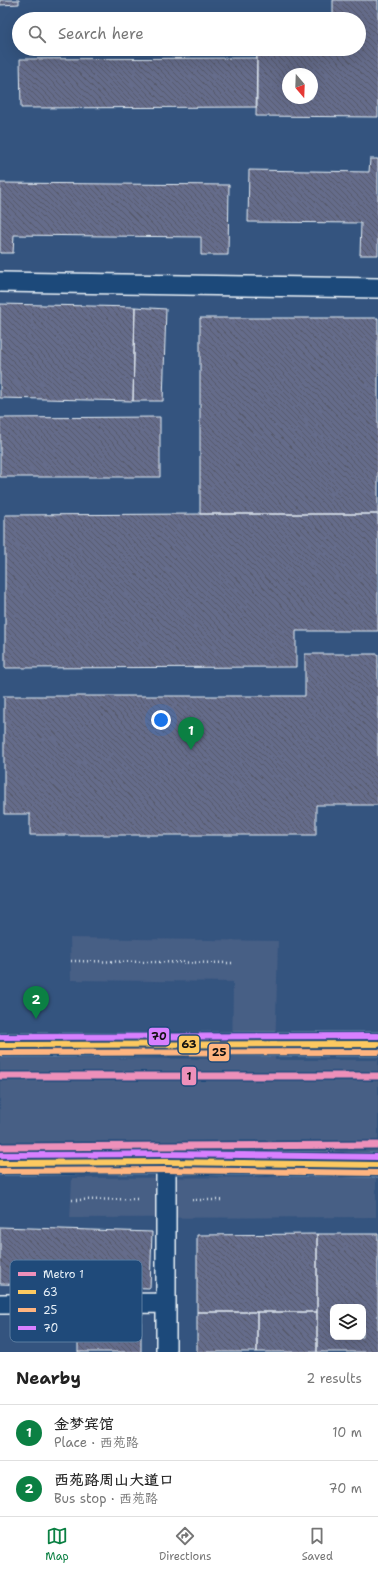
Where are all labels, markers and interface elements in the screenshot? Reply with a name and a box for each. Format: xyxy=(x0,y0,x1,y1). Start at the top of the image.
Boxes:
search box xyxy=(12,12,366,56)
icon: search xyxy=(26,23,48,45)
text: Search here xyxy=(58,24,144,44)
north arrow xyxy=(282,68,318,104)
your location xyxy=(151,710,171,730)
pin: 1 xyxy=(178,717,204,750)
pin: 2 xyxy=(23,986,49,1019)
line badge: 70 xyxy=(148,1027,170,1046)
text: 70 xyxy=(151,1029,167,1044)
line badge: 63 xyxy=(178,1035,200,1054)
text: 63 xyxy=(181,1037,197,1052)
line badge: 25 xyxy=(208,1043,230,1062)
text: 25 xyxy=(212,1045,226,1060)
line badge: 1 xyxy=(181,1066,197,1086)
text: 1 xyxy=(186,1069,192,1084)
legend xyxy=(10,1260,142,1342)
text: Metro 1 xyxy=(43,1267,84,1282)
text: 63 xyxy=(43,1285,58,1300)
text: 25 xyxy=(43,1303,57,1318)
map controls xyxy=(330,1304,366,1340)
button: layers xyxy=(330,1304,366,1340)
text: 70 xyxy=(43,1321,58,1336)
text: Nearby xyxy=(16,1367,81,1389)
text: 2 results xyxy=(306,1370,362,1387)
text: 金梦宾馆 xyxy=(54,1414,114,1434)
text: 1 xyxy=(26,1424,32,1441)
text: 10 m xyxy=(332,1424,362,1441)
text: Place · 西苑路 xyxy=(54,1434,139,1451)
text: 西苑路周山大道口 xyxy=(54,1470,174,1490)
text: 2 xyxy=(24,1480,34,1497)
text: 70 m xyxy=(328,1480,362,1497)
text: Bus stop · 西苑路 xyxy=(54,1490,158,1507)
tab: Map xyxy=(45,1525,69,1564)
tab: Directions xyxy=(159,1525,211,1564)
tab: Saved xyxy=(302,1525,333,1564)

